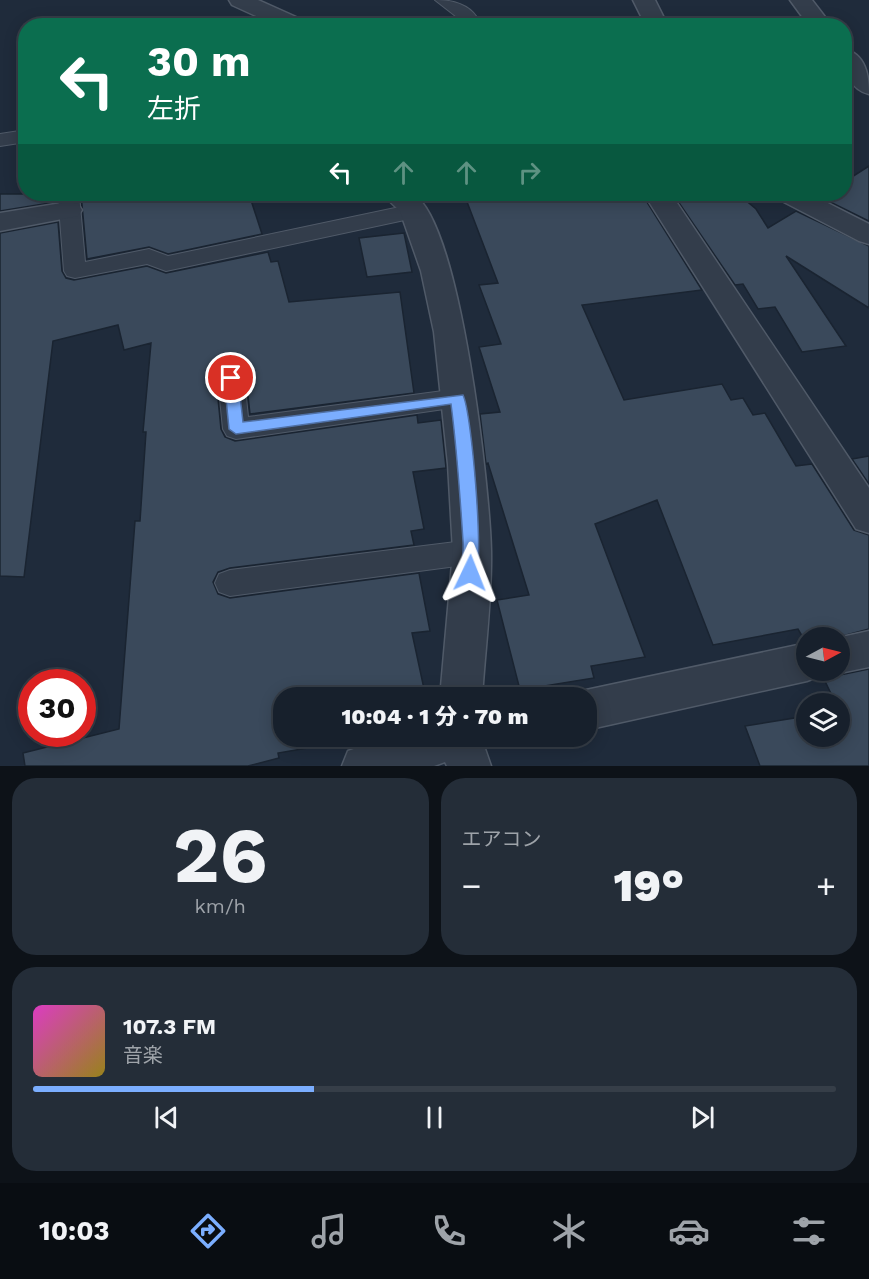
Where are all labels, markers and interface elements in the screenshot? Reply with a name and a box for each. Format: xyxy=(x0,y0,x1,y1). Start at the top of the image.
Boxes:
text: 30 m xyxy=(147,37,251,86)
icon: left xyxy=(48,42,126,120)
text: 左折 xyxy=(147,93,201,125)
icon: left xyxy=(324,156,357,189)
icon: ahead xyxy=(387,156,420,189)
icon: ahead xyxy=(450,156,483,189)
icon: right xyxy=(513,156,546,189)
pin xyxy=(205,352,256,403)
icon: arrive xyxy=(214,361,247,394)
position arrow xyxy=(438,541,502,605)
north arrow xyxy=(796,627,850,681)
map controls xyxy=(796,627,850,747)
speed limit sign: 30 xyxy=(18,669,96,747)
button: layers xyxy=(796,693,850,747)
text: 10:04 · 1 分 · 70 m xyxy=(342,704,528,729)
text: 26 xyxy=(173,809,268,901)
text: エアコン xyxy=(462,827,542,851)
text: 19° xyxy=(613,859,684,912)
text: − xyxy=(462,866,481,905)
text: + xyxy=(816,866,836,905)
text: km/h xyxy=(194,894,246,918)
text: 107.3 FM xyxy=(123,1014,216,1039)
text: 音楽 xyxy=(123,1043,163,1067)
icon: previous xyxy=(150,1101,183,1134)
icon: pause xyxy=(418,1101,451,1134)
icon: next xyxy=(686,1101,719,1134)
icon: directions xyxy=(187,1210,229,1252)
icon: music xyxy=(308,1210,350,1252)
icon: phone xyxy=(428,1210,470,1252)
icon: climate xyxy=(548,1210,590,1252)
icon: car xyxy=(668,1210,710,1252)
icon: filters xyxy=(788,1210,830,1252)
text: 10:03 xyxy=(39,1215,109,1247)

